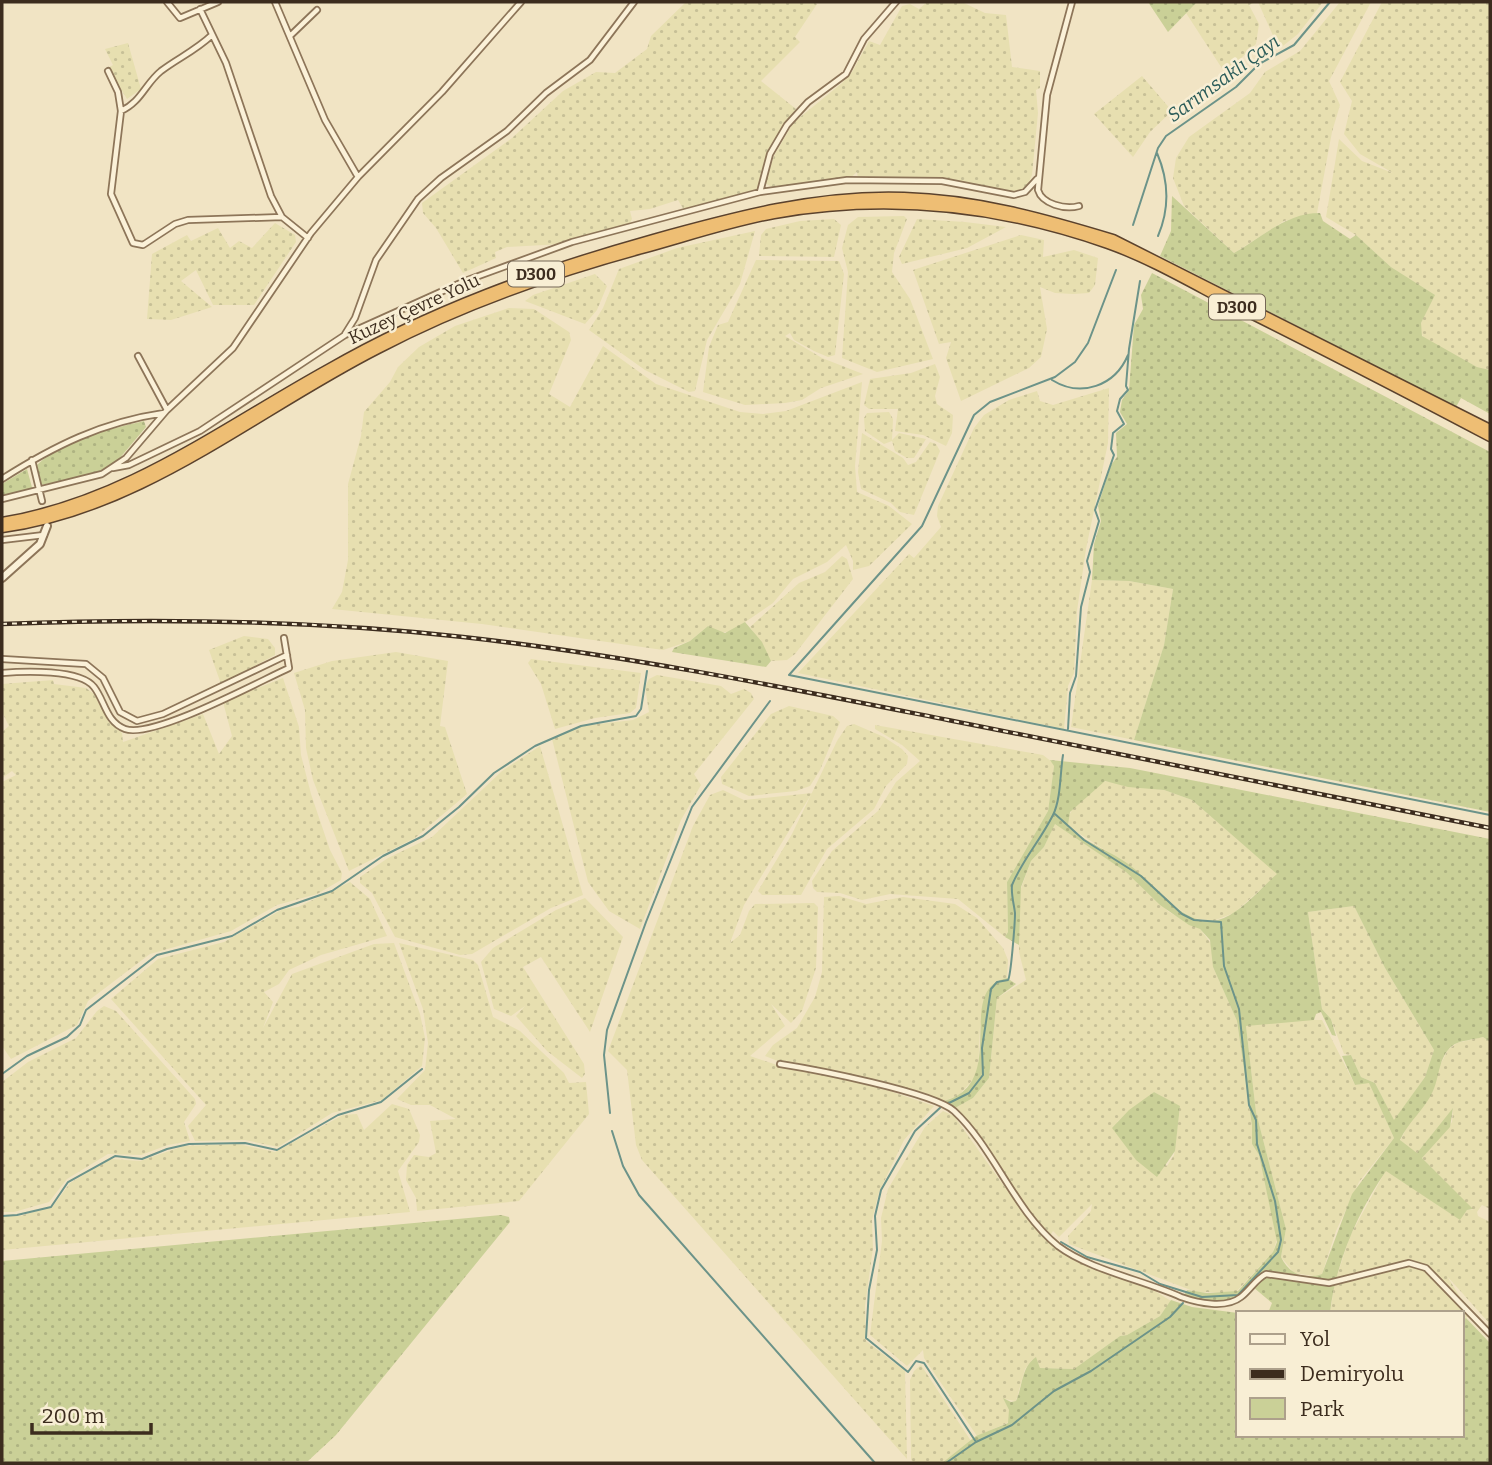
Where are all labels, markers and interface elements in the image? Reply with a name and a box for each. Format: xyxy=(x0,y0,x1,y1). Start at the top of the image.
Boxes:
water label: Sarımsaklı Çayı xyxy=(1163,30,1284,127)
road number: D300 xyxy=(508,262,564,286)
street label: Kuzey Çevre Yolu xyxy=(345,269,483,349)
road number: D300 xyxy=(1209,294,1265,320)
legend xyxy=(1236,1311,1464,1437)
text: Yol xyxy=(1300,1326,1330,1352)
text: Demiryolu xyxy=(1300,1361,1404,1387)
scale bar xyxy=(32,1392,150,1436)
text: Park xyxy=(1300,1396,1344,1422)
text: 200 m xyxy=(42,1403,105,1429)

